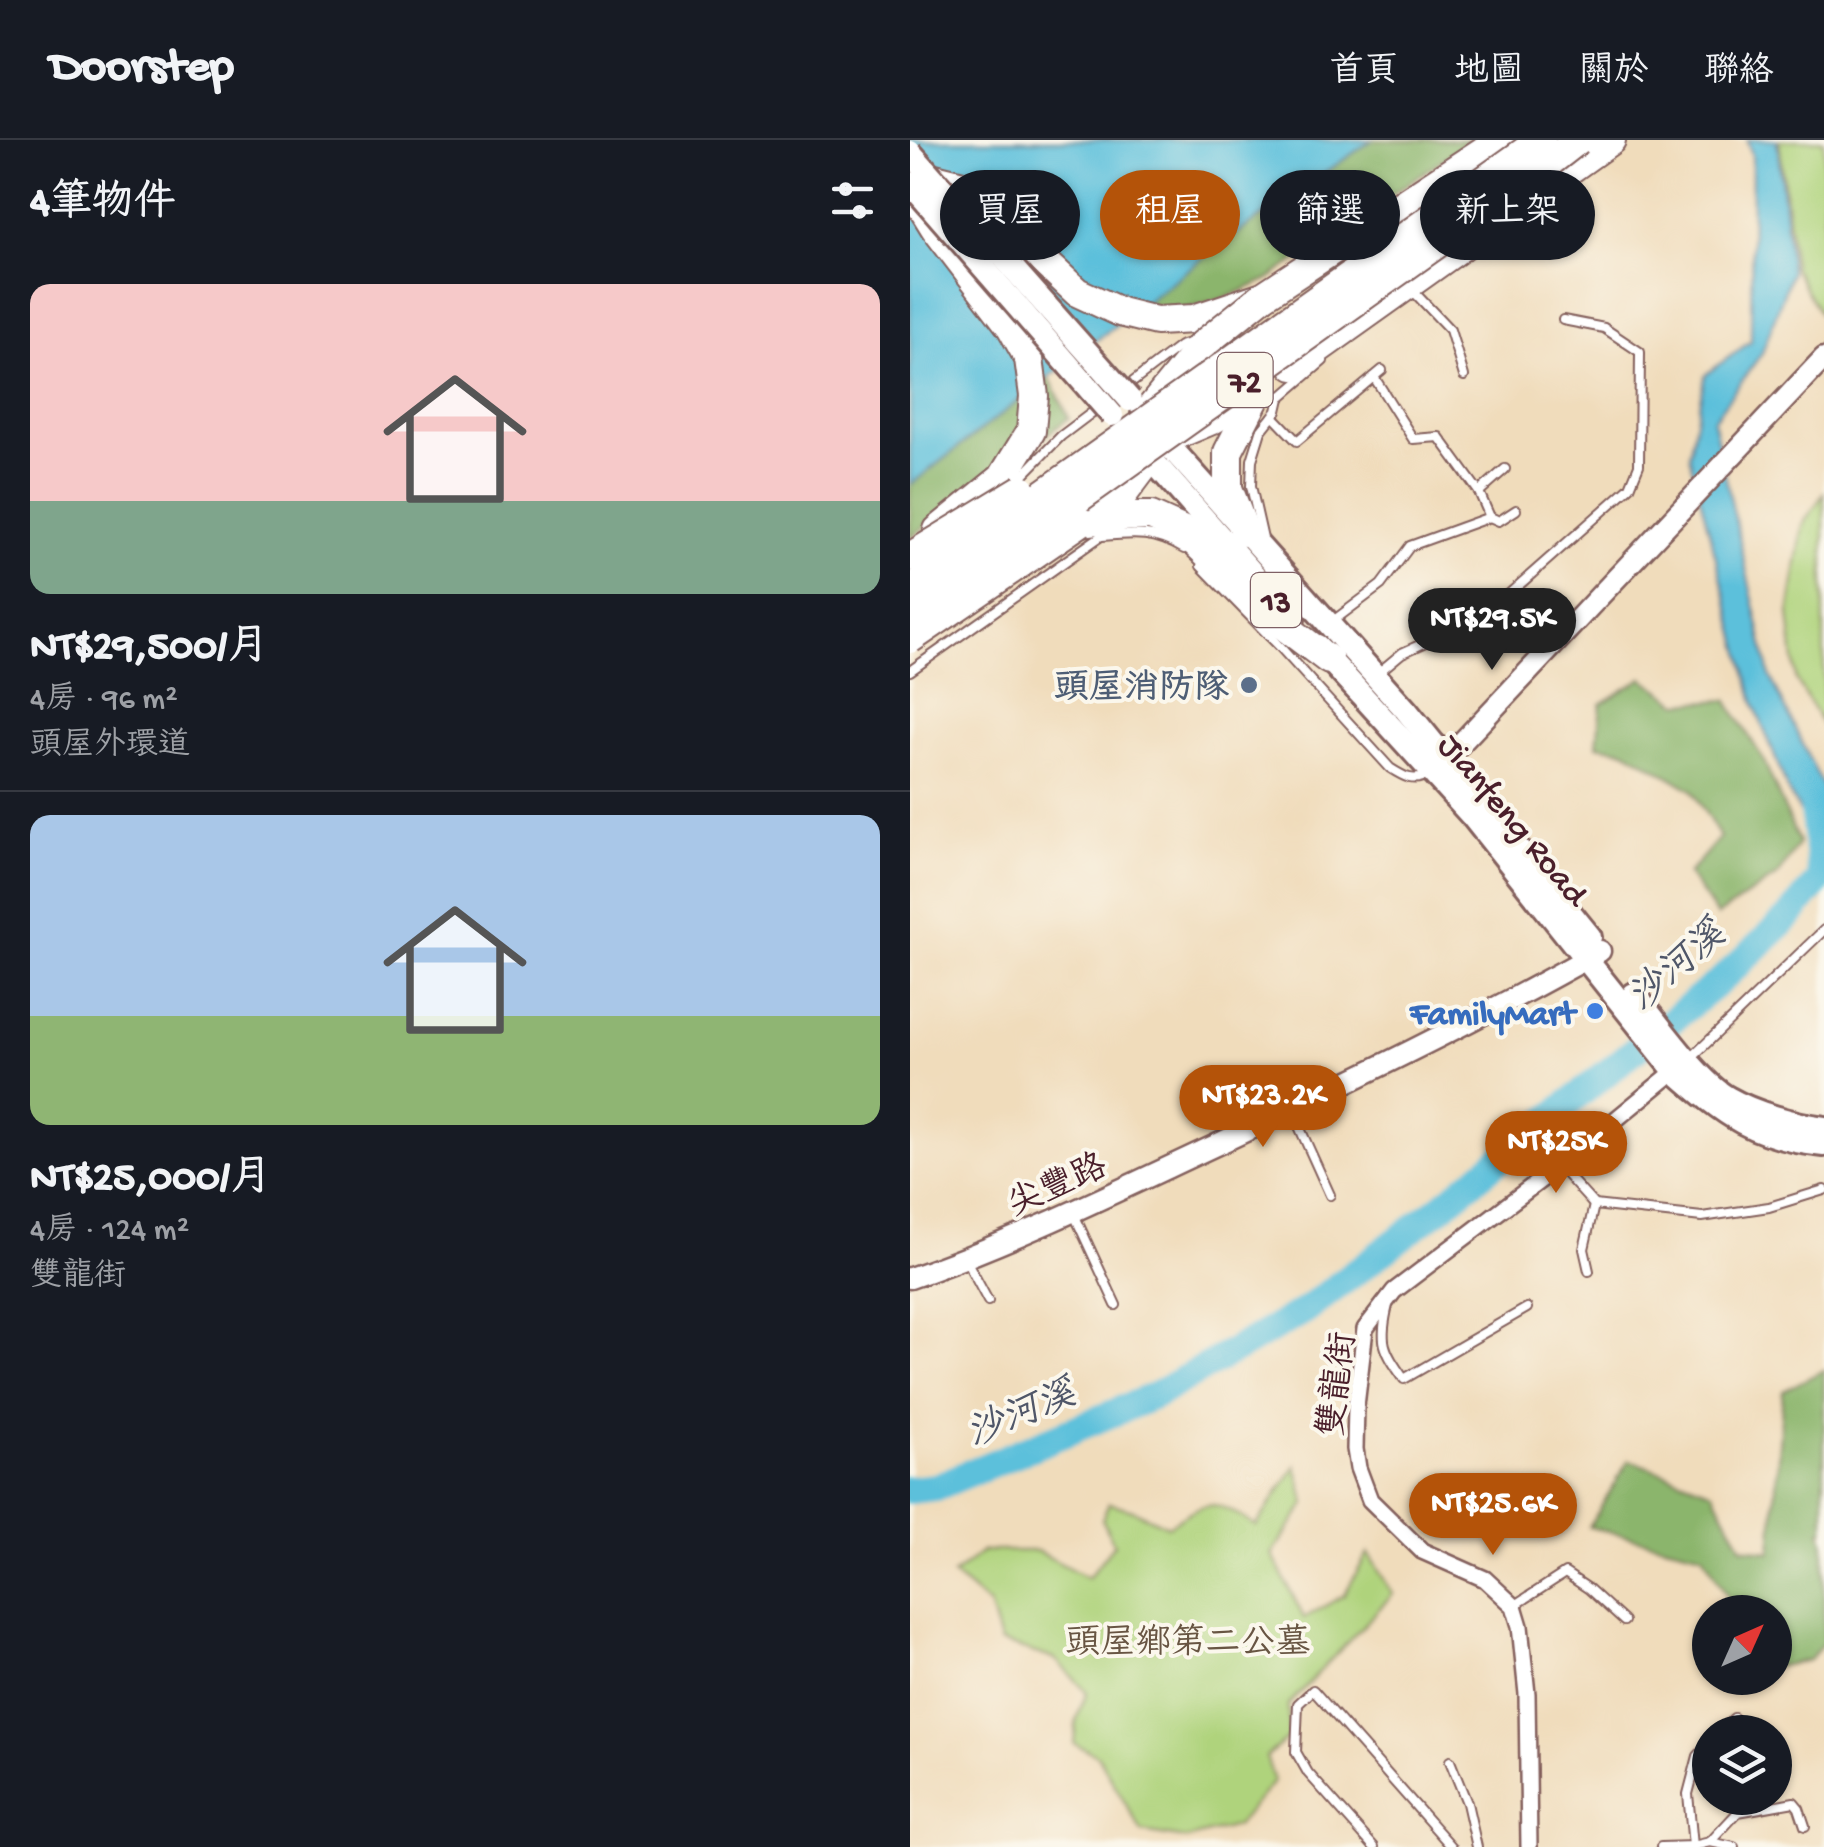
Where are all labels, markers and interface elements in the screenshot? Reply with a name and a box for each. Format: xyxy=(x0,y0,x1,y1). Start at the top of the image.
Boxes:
text: Doorstep xyxy=(50,41,234,98)
text: 首頁 xyxy=(1329,53,1399,94)
text: 地圖 xyxy=(1454,53,1524,94)
text: 關於 xyxy=(1579,53,1649,94)
text: 聯絡 xyxy=(1704,53,1774,94)
chip: 買屋 xyxy=(940,170,1080,260)
chip: 租屋 xyxy=(1100,170,1240,260)
chip: 篩選 xyxy=(1260,170,1400,260)
chip: 新上架 xyxy=(1420,170,1595,260)
icon: filters xyxy=(825,173,880,228)
text: 4筆物件 xyxy=(30,181,176,230)
icon: home xyxy=(365,349,545,529)
road number: 72 xyxy=(1218,353,1272,407)
road number: 13 xyxy=(1251,573,1301,627)
pin: NT$29.5K xyxy=(1389,588,1595,673)
text: NT$29.5K xyxy=(1430,601,1554,639)
text: NT$29,500/月 xyxy=(30,625,269,674)
place label: 頭屋消防隊 xyxy=(1054,669,1229,711)
marker: 頭屋消防隊 xyxy=(1238,674,1260,696)
text: 4房 · 96 m² xyxy=(30,682,178,720)
street label: Jianfeng Road xyxy=(1427,727,1596,918)
text: 頭屋外環道 xyxy=(30,728,190,766)
icon: home xyxy=(365,880,545,1060)
water label: 沙河溪 xyxy=(1620,912,1738,1023)
place label: FamilyMart xyxy=(1409,996,1579,1037)
marker: FamilyMart xyxy=(1584,1000,1606,1022)
pin: NT$23.2K xyxy=(1160,1065,1366,1150)
text: NT$23.2K xyxy=(1201,1078,1325,1116)
pin: NT$25K xyxy=(1475,1111,1637,1196)
text: NT$25K xyxy=(1507,1124,1605,1162)
street label: 尖豐路 xyxy=(1001,1146,1115,1228)
text: NT$25,000/月 xyxy=(30,1156,272,1205)
text: 4房 · 124 m² xyxy=(30,1213,189,1251)
text: 雙龍街 xyxy=(30,1259,126,1297)
street label: 雙龍街 xyxy=(1312,1330,1367,1439)
water label: 沙河溪 xyxy=(960,1371,1085,1459)
pin: NT$25.6K xyxy=(1390,1473,1596,1558)
text: NT$25.6K xyxy=(1431,1486,1555,1524)
north arrow xyxy=(1692,1595,1792,1695)
map controls xyxy=(1692,1595,1792,1815)
park label: 頭屋鄉第二公墓 xyxy=(1065,1623,1311,1666)
button: layers xyxy=(1692,1715,1792,1815)

